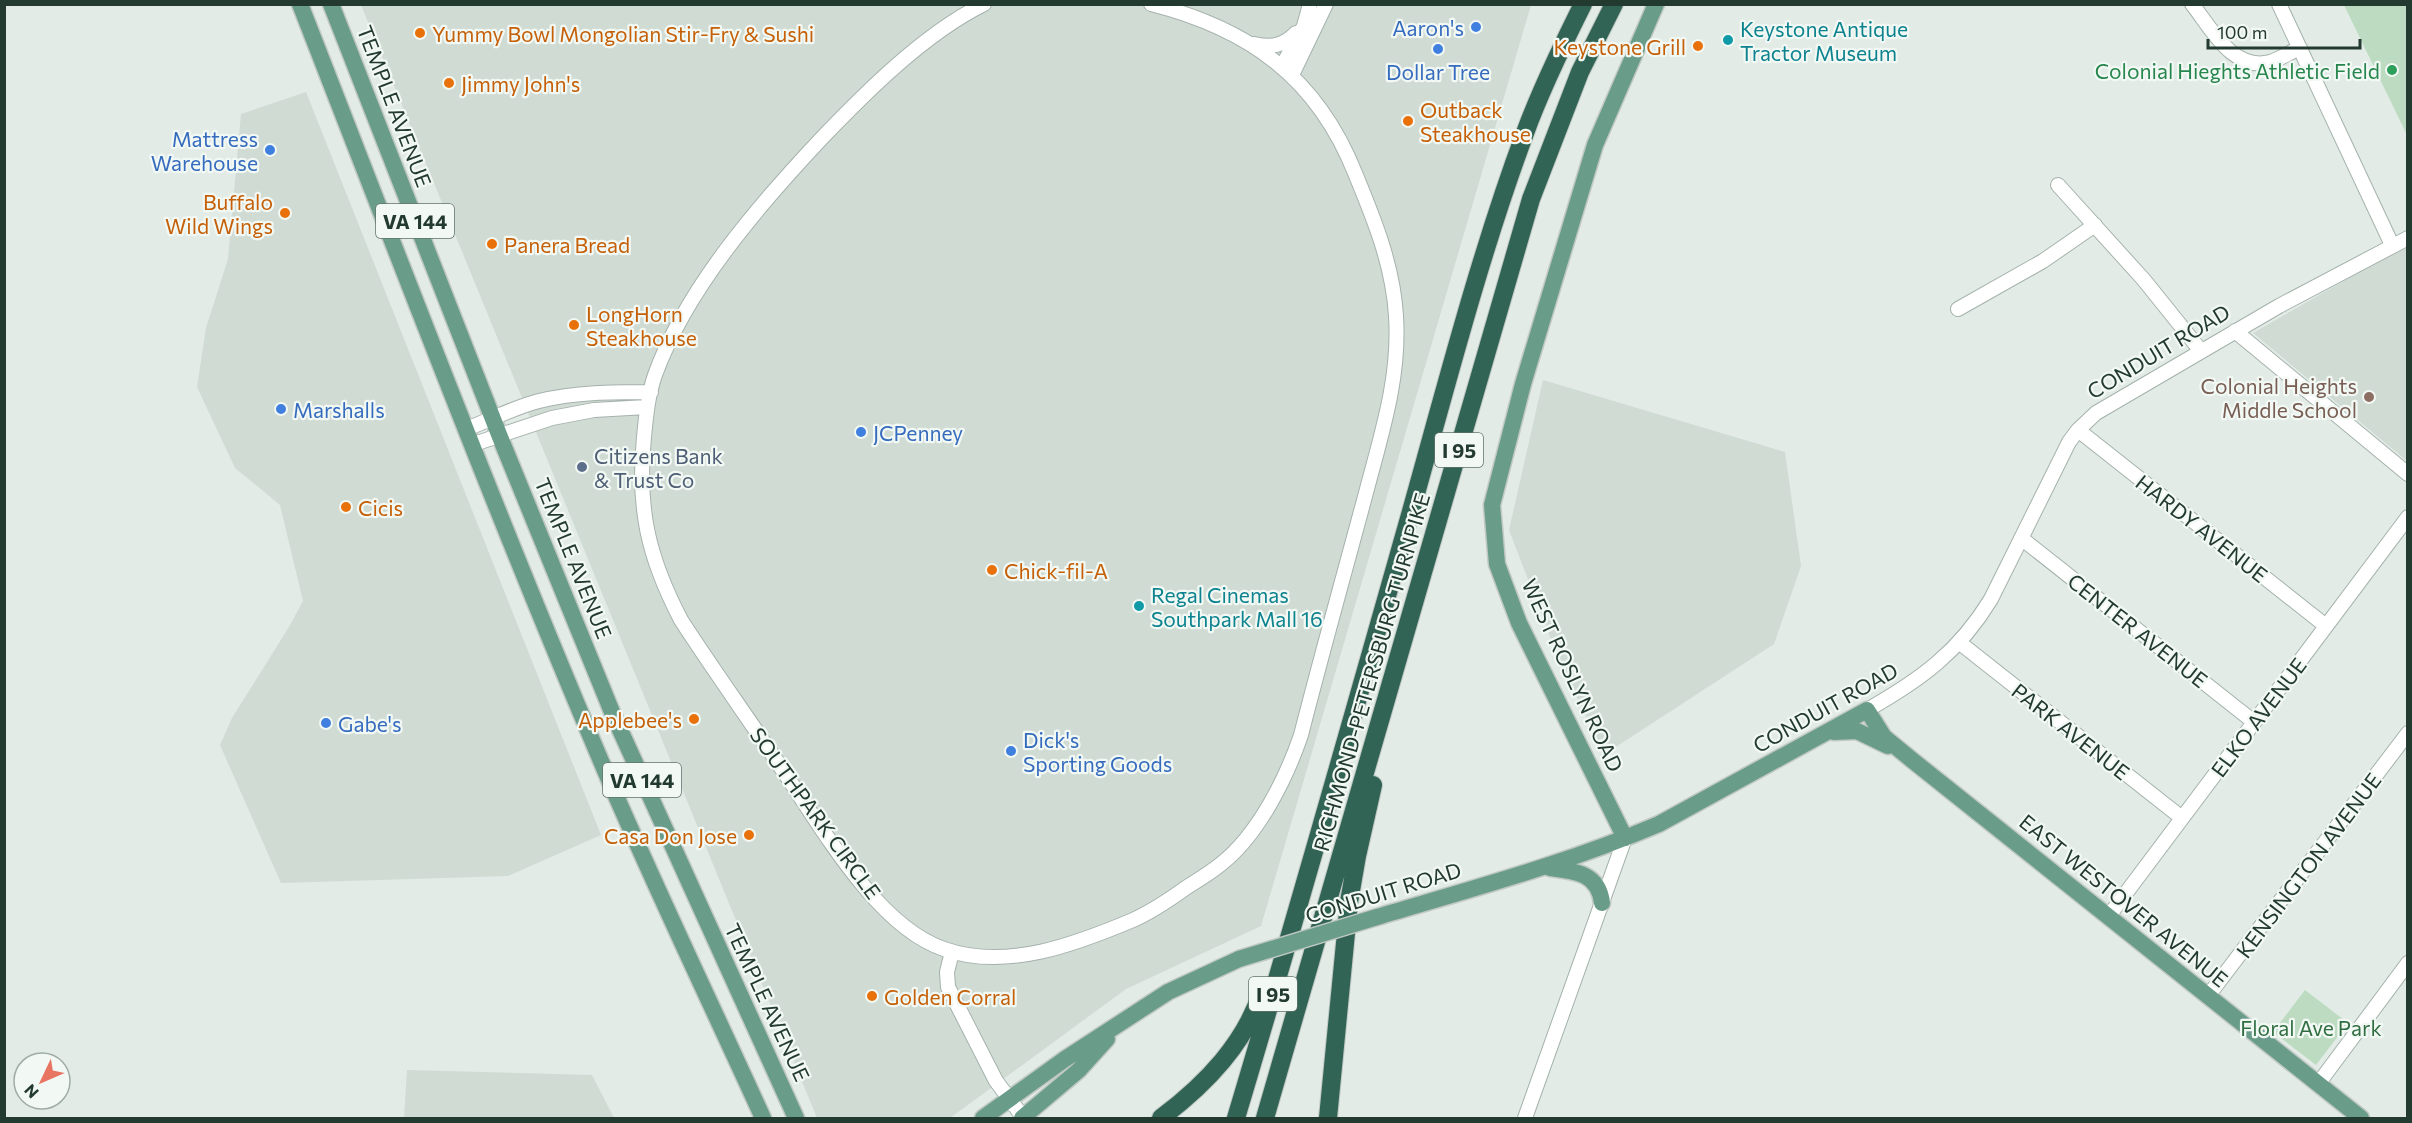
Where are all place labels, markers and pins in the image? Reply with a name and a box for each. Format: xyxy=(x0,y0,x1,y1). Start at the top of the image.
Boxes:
place label: Aaron's xyxy=(1392,15,1464,40)
place label: Keystone Antique Tractor Museum xyxy=(1740,16,1908,65)
marker: Aaron's xyxy=(1469,20,1483,34)
place label: Yummy Bowl Mongolian Stir-Fry & Sushi xyxy=(432,21,814,46)
marker: Yummy Bowl Mongolian Stir-Fry & Sushi xyxy=(413,26,427,40)
marker: Keystone Antique Tractor Museum xyxy=(1721,33,1735,47)
place label: Keystone Grill xyxy=(1554,34,1686,59)
marker: Keystone Grill xyxy=(1691,39,1705,53)
marker: Dollar Tree xyxy=(1431,42,1445,56)
place label: Colonial Hieghts Athletic Field xyxy=(2095,58,2380,83)
place label: Dollar Tree xyxy=(1386,59,1490,84)
marker: Colonial Hieghts Athletic Field xyxy=(2385,63,2399,77)
place label: Jimmy John's xyxy=(461,71,580,96)
marker: Jimmy John's xyxy=(442,76,456,90)
place label: Outback Steakhouse xyxy=(1420,97,1531,146)
marker: Outback Steakhouse xyxy=(1401,114,1415,128)
place label: Mattress Warehouse xyxy=(151,126,258,175)
marker: Mattress Warehouse xyxy=(263,143,277,157)
place label: Buffalo Wild Wings xyxy=(165,189,273,238)
marker: Buffalo Wild Wings xyxy=(278,206,292,220)
place label: Panera Bread xyxy=(504,232,630,257)
marker: Panera Bread xyxy=(485,237,499,251)
place label: LongHorn Steakhouse xyxy=(586,301,697,350)
marker: LongHorn Steakhouse xyxy=(567,318,581,332)
place label: Colonial Heights Middle School xyxy=(2201,373,2357,422)
marker: Colonial Heights Middle School xyxy=(2362,390,2376,404)
place label: Marshalls xyxy=(293,397,385,422)
marker: Marshalls xyxy=(274,402,288,416)
place label: JCPenney xyxy=(873,420,963,445)
marker: JCPenney xyxy=(854,425,868,439)
place label: Citizens Bank & Trust Co xyxy=(594,443,723,492)
marker: Citizens Bank & Trust Co xyxy=(575,460,589,474)
place label: Cicis xyxy=(358,495,403,520)
marker: Cicis xyxy=(339,500,353,514)
place label: Chick-fil-A xyxy=(1004,558,1108,583)
marker: Chick-fil-A xyxy=(985,563,999,577)
place label: Regal Cinemas Southpark Mall 16 xyxy=(1151,582,1323,631)
marker: Regal Cinemas Southpark Mall 16 xyxy=(1132,599,1146,613)
place label: Applebee's xyxy=(578,707,682,732)
place label: Gabe's xyxy=(338,711,402,736)
marker: Applebee's xyxy=(687,712,701,726)
marker: Gabe's xyxy=(319,716,333,730)
place label: Dick's Sporting Goods xyxy=(1023,727,1172,776)
marker: Dick's Sporting Goods xyxy=(1004,744,1018,758)
place label: Casa Don Jose xyxy=(604,823,737,848)
marker: Casa Don Jose xyxy=(742,828,756,842)
place label: Golden Corral xyxy=(884,984,1016,1009)
marker: Golden Corral xyxy=(865,989,879,1003)

